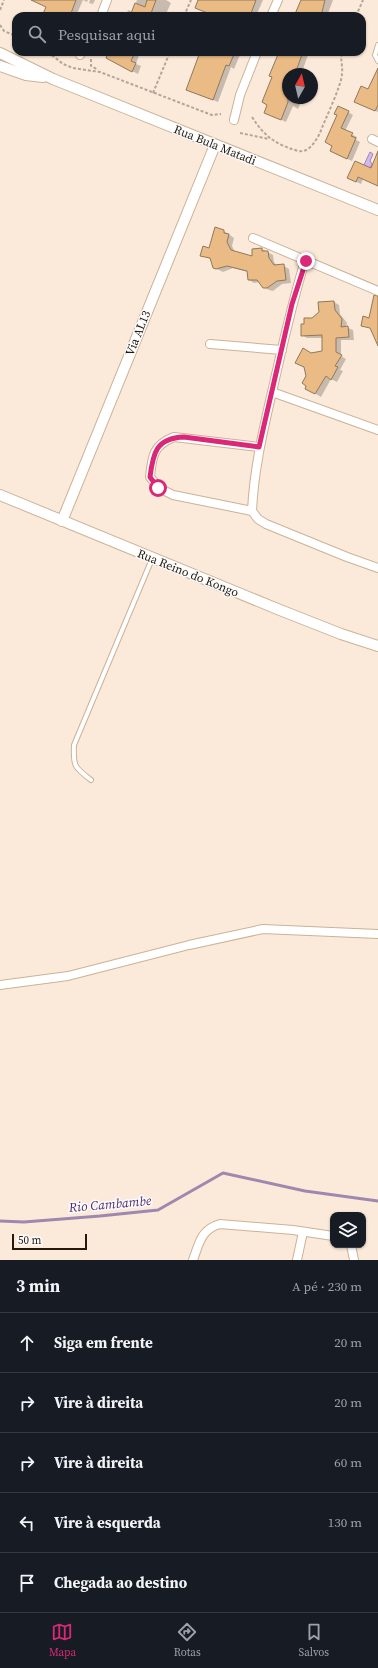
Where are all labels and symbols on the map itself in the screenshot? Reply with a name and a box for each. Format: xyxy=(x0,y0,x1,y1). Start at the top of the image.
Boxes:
north arrow xyxy=(282,68,318,104)
street label: Rua Bula Matadi xyxy=(172,121,259,169)
route end xyxy=(297,252,315,270)
street label: Via AL13 xyxy=(122,308,154,358)
route start xyxy=(149,479,167,497)
street label: Rua Reino do Kongo xyxy=(135,545,242,601)
water label: Rio Cambambe xyxy=(67,1192,153,1216)
scale bar xyxy=(12,1232,87,1251)

